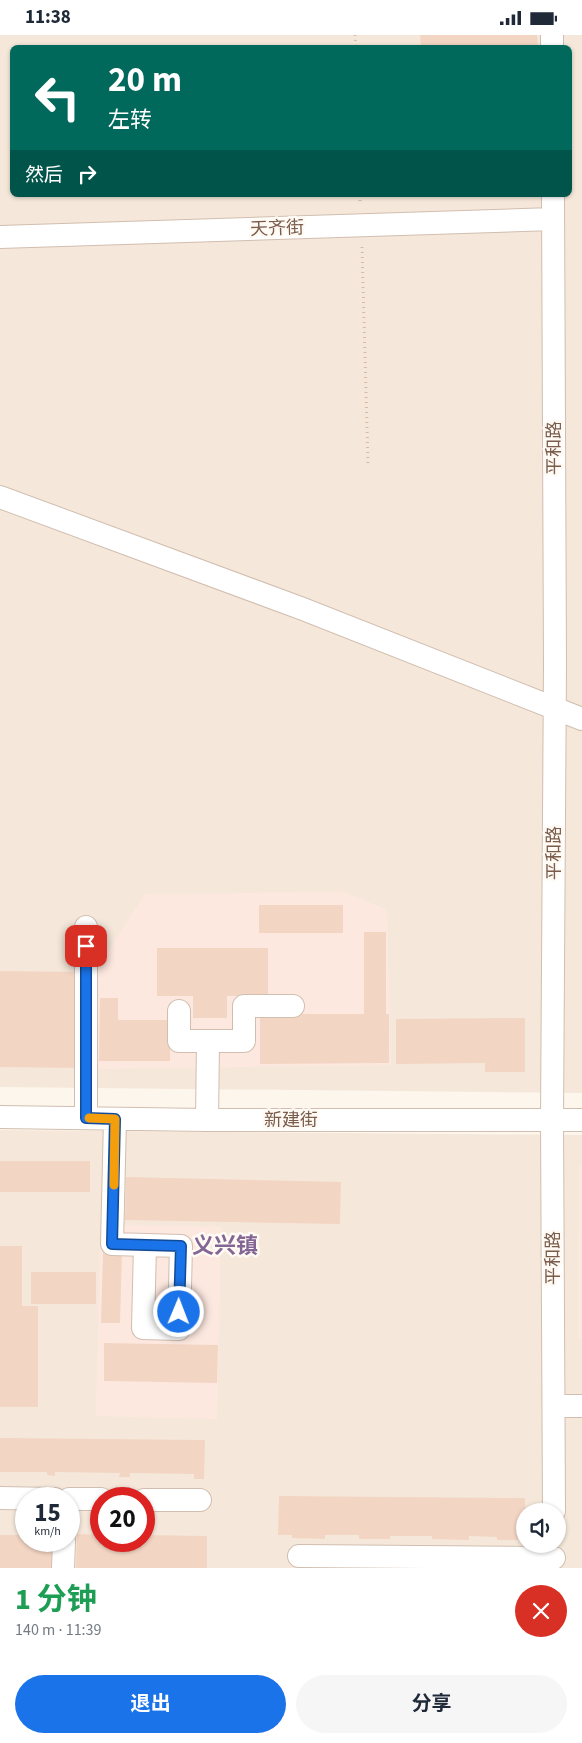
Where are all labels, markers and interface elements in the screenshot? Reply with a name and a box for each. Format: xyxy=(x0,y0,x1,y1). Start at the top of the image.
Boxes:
text: 11:38 xyxy=(25,4,71,31)
text: 20 m xyxy=(108,55,182,105)
icon: left xyxy=(25,65,90,130)
text: 左转 xyxy=(108,104,152,136)
icon: right xyxy=(73,160,101,188)
text: 然后 xyxy=(25,162,63,189)
street label: 天齐街 xyxy=(250,215,304,242)
street label: 平和路 xyxy=(542,421,567,475)
street label: 平和路 xyxy=(542,826,567,880)
pin xyxy=(65,925,107,967)
icon: arrive xyxy=(72,932,100,960)
street label: 新建街 xyxy=(264,1108,318,1133)
district label: 义兴镇 xyxy=(192,1230,258,1262)
street label: 平和路 xyxy=(541,1231,566,1285)
position arrow xyxy=(152,1285,204,1337)
speed limit sign: 20 xyxy=(90,1487,155,1552)
text: 15 xyxy=(34,1495,61,1531)
map controls xyxy=(516,1503,566,1553)
button: sound xyxy=(516,1503,566,1553)
text: km/h xyxy=(34,1523,61,1540)
text: 1 分钟 xyxy=(15,1578,97,1621)
button: close xyxy=(515,1585,567,1637)
text: 140 m · 11:39 xyxy=(15,1619,102,1641)
button: 退出 xyxy=(15,1675,286,1733)
button: 分享 xyxy=(296,1675,567,1733)

